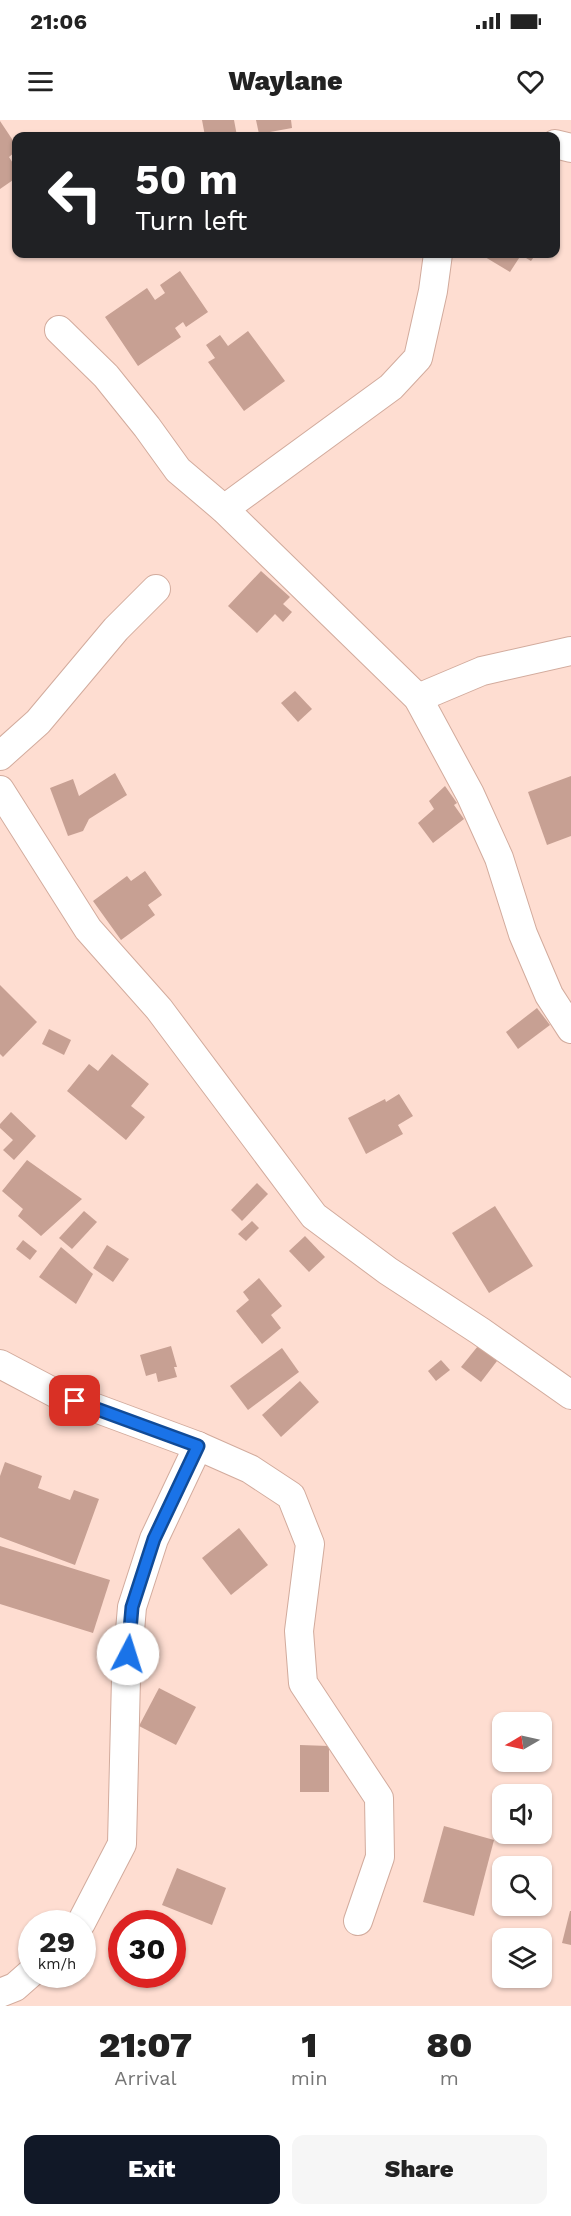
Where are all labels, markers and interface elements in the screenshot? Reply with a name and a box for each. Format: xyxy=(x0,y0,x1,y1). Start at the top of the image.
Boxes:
text: 21:06 xyxy=(30,9,87,34)
icon: menu xyxy=(24,65,57,98)
text: Waylane xyxy=(228,65,343,97)
icon: heart xyxy=(514,65,547,98)
text: 50 m xyxy=(135,155,238,204)
icon: left xyxy=(36,156,114,234)
text: Turn left xyxy=(135,205,247,237)
pin xyxy=(49,1375,100,1426)
icon: arrive xyxy=(58,1384,91,1417)
position arrow xyxy=(96,1622,160,1686)
north arrow xyxy=(492,1712,552,1772)
map controls xyxy=(492,1712,552,1988)
button: sound xyxy=(492,1784,552,1844)
button: search xyxy=(492,1856,552,1916)
speed limit sign: 30 xyxy=(108,1910,186,1988)
text: 29 xyxy=(39,1924,75,1959)
button: layers xyxy=(492,1928,552,1988)
text: km/h xyxy=(38,1955,76,1973)
text: 21:07 xyxy=(99,2024,192,2066)
text: 1 xyxy=(301,2024,317,2066)
text: 80 xyxy=(426,2024,472,2066)
text: Arrival xyxy=(114,2066,177,2090)
text: min xyxy=(291,2066,328,2090)
text: m xyxy=(440,2066,459,2090)
button: Exit xyxy=(24,2135,280,2204)
button: Share xyxy=(292,2135,547,2204)

